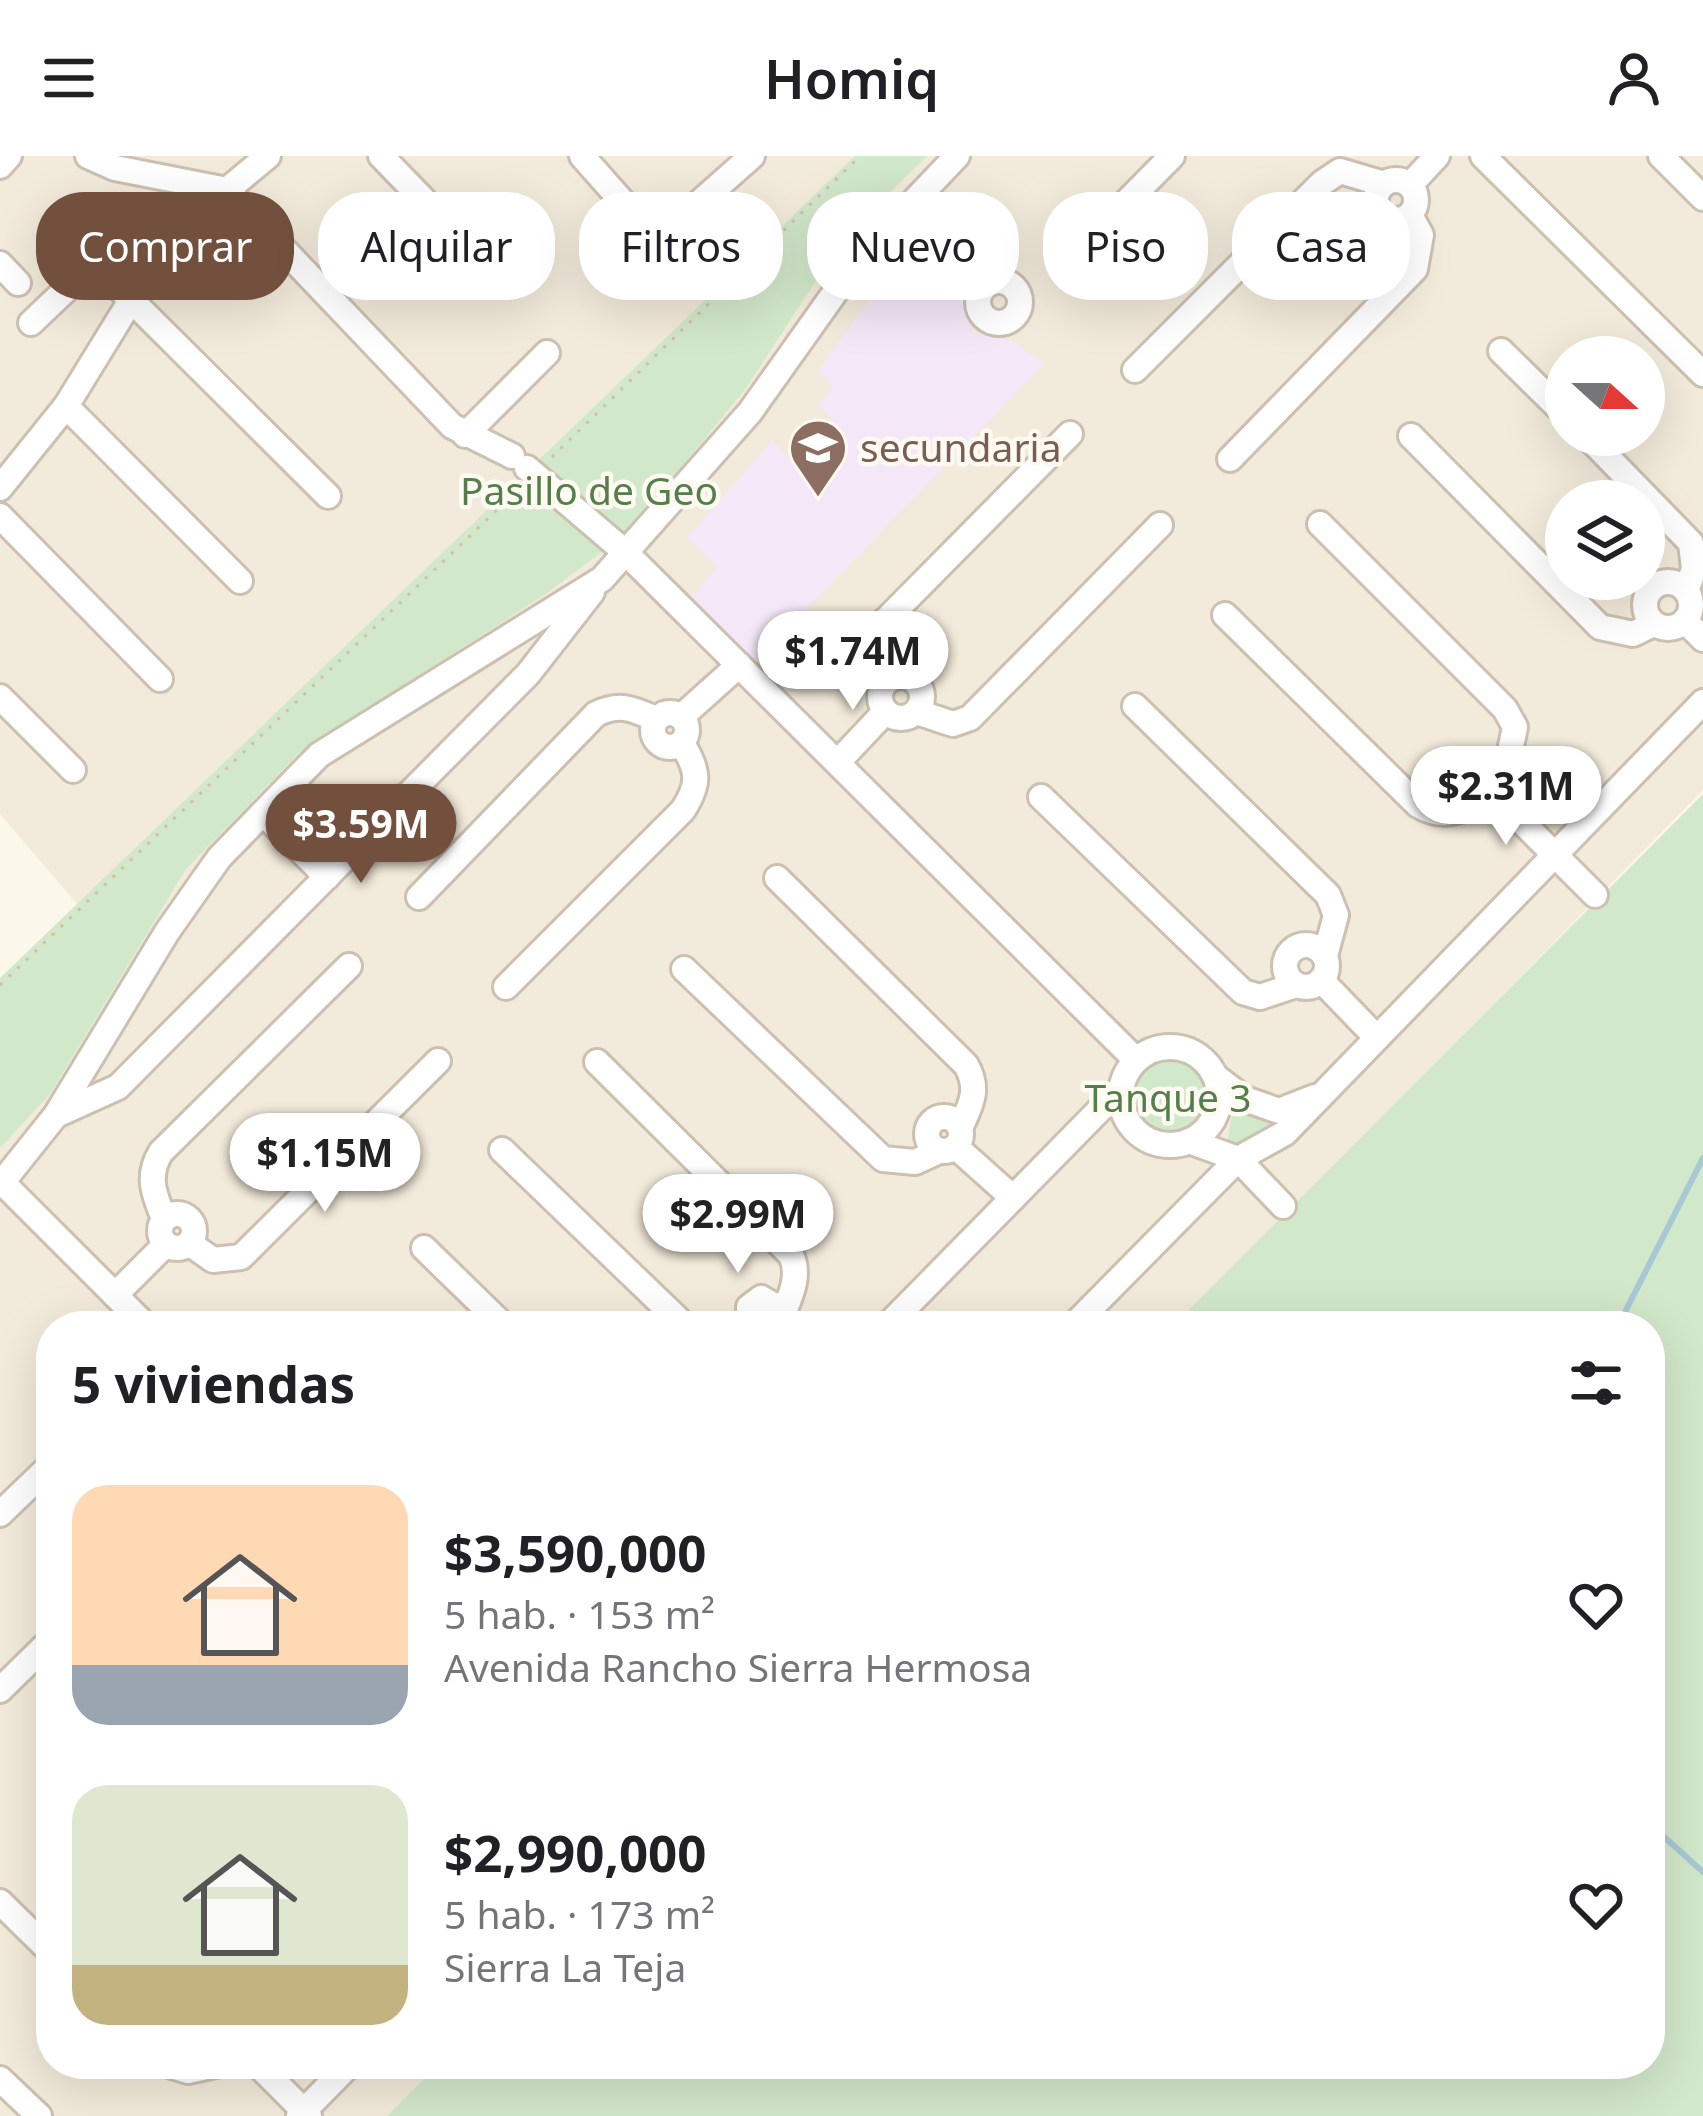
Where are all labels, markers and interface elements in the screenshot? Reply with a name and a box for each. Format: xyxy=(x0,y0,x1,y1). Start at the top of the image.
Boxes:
text: Homiq xyxy=(764,41,939,115)
icon: menu xyxy=(36,45,102,111)
icon: person xyxy=(1601,45,1667,111)
chip: Comprar xyxy=(36,192,294,300)
chip: Alquilar xyxy=(318,192,555,300)
chip: Filtros xyxy=(579,192,783,300)
chip: Nuevo xyxy=(807,192,1019,300)
chip: Piso xyxy=(1043,192,1208,300)
chip: Casa xyxy=(1232,192,1410,300)
north arrow xyxy=(1545,336,1665,456)
map controls xyxy=(1545,336,1665,600)
school or university icon: secundaria xyxy=(787,417,849,499)
place label: secundaria xyxy=(860,420,1062,473)
park label: Pasillo de Geo xyxy=(460,463,718,516)
button: layers xyxy=(1545,480,1665,600)
pin: $1.74M xyxy=(755,611,951,713)
text: $1.74M xyxy=(785,623,921,676)
pin: $2.31M xyxy=(1408,746,1604,848)
text: $2.31M xyxy=(1438,758,1574,811)
pin: $3.59M xyxy=(263,784,459,886)
text: $3.59M xyxy=(293,796,429,849)
park label: Tanque 3 xyxy=(1084,1070,1252,1123)
pin: $1.15M xyxy=(227,1113,423,1215)
text: $1.15M xyxy=(257,1125,393,1178)
pin: $2.99M xyxy=(640,1174,836,1276)
text: $2.99M xyxy=(670,1186,806,1239)
text: 5 viviendas xyxy=(72,1348,355,1418)
icon: filters xyxy=(1563,1350,1629,1416)
text: $3,590,000 xyxy=(444,1517,706,1587)
icon: home xyxy=(168,1533,312,1677)
icon: heart xyxy=(1563,1572,1629,1638)
text: 5 hab. · 153 m² xyxy=(444,1587,715,1640)
text: Avenida Rancho Sierra Hermosa xyxy=(444,1640,1032,1693)
text: $2,990,000 xyxy=(444,1817,706,1887)
icon: home xyxy=(168,1833,312,1977)
icon: heart xyxy=(1563,1872,1629,1938)
text: 5 hab. · 173 m² xyxy=(444,1887,715,1940)
text: Sierra La Teja xyxy=(444,1940,686,1993)

